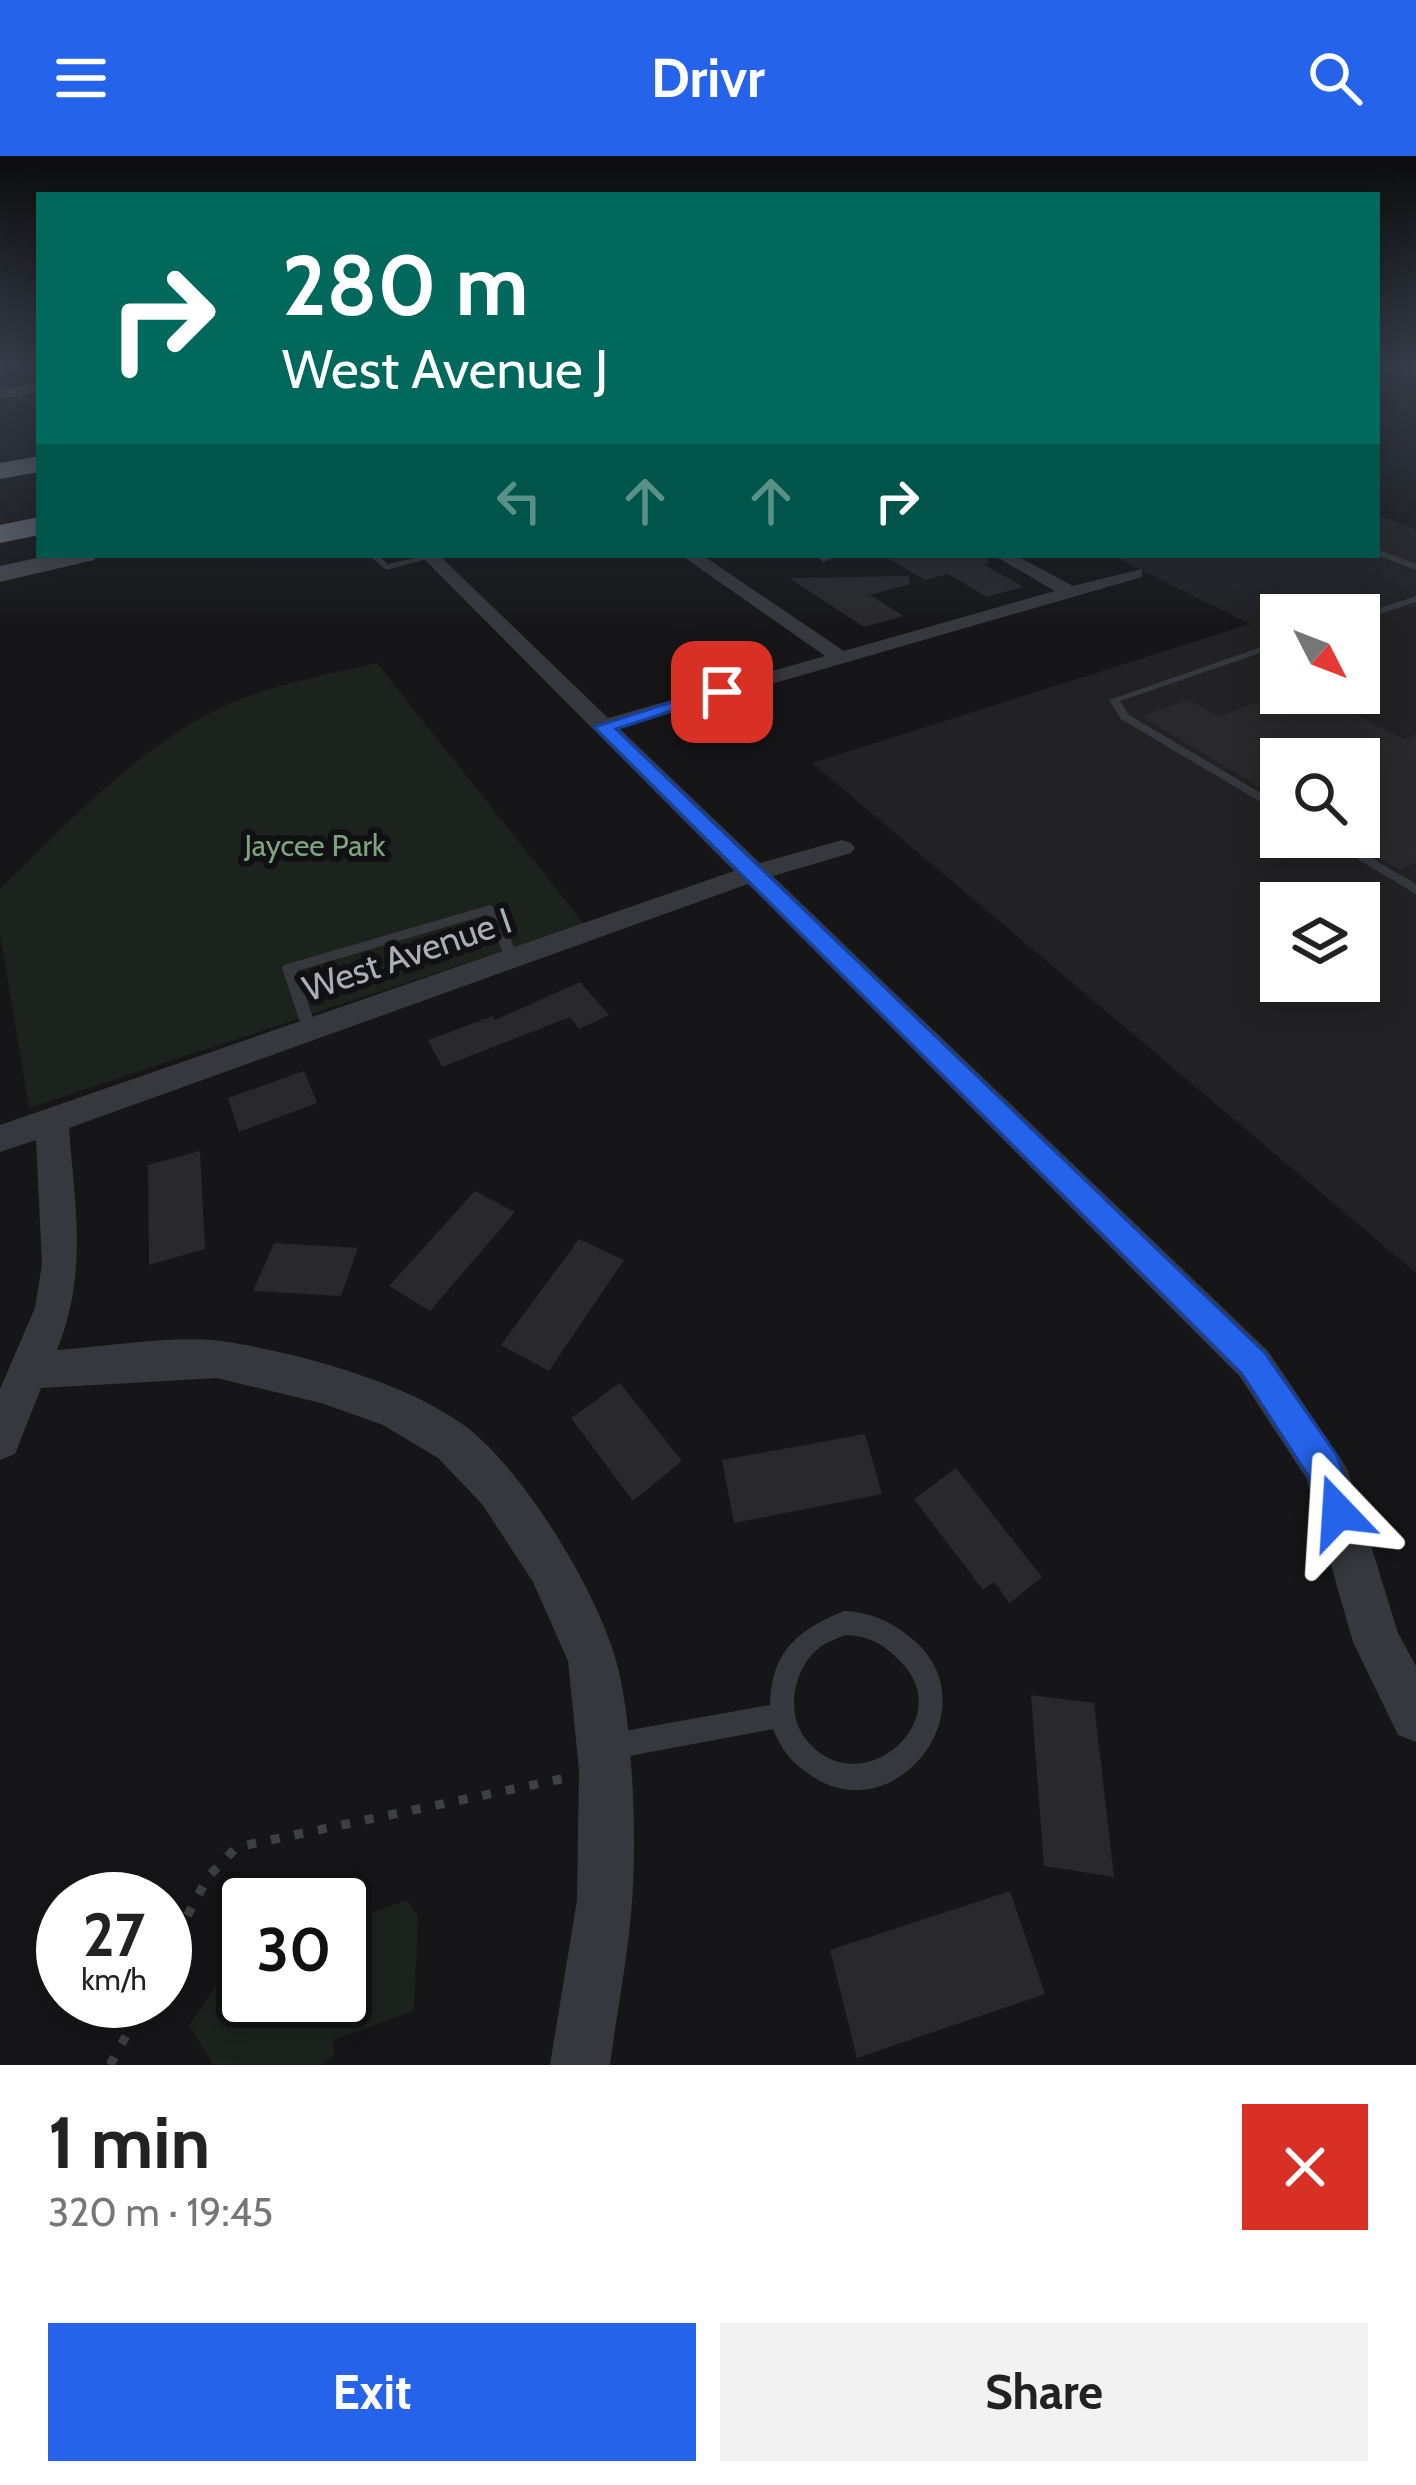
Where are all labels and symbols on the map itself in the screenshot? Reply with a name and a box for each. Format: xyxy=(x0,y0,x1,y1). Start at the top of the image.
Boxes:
north arrow xyxy=(1260,594,1380,714)
pin xyxy=(671,641,773,743)
park label: Jaycee Park xyxy=(244,827,386,864)
street label: West Avenue I xyxy=(297,898,517,1010)
position arrow xyxy=(1275,1449,1401,1575)
speed limit sign: 30 xyxy=(216,1872,372,2028)

